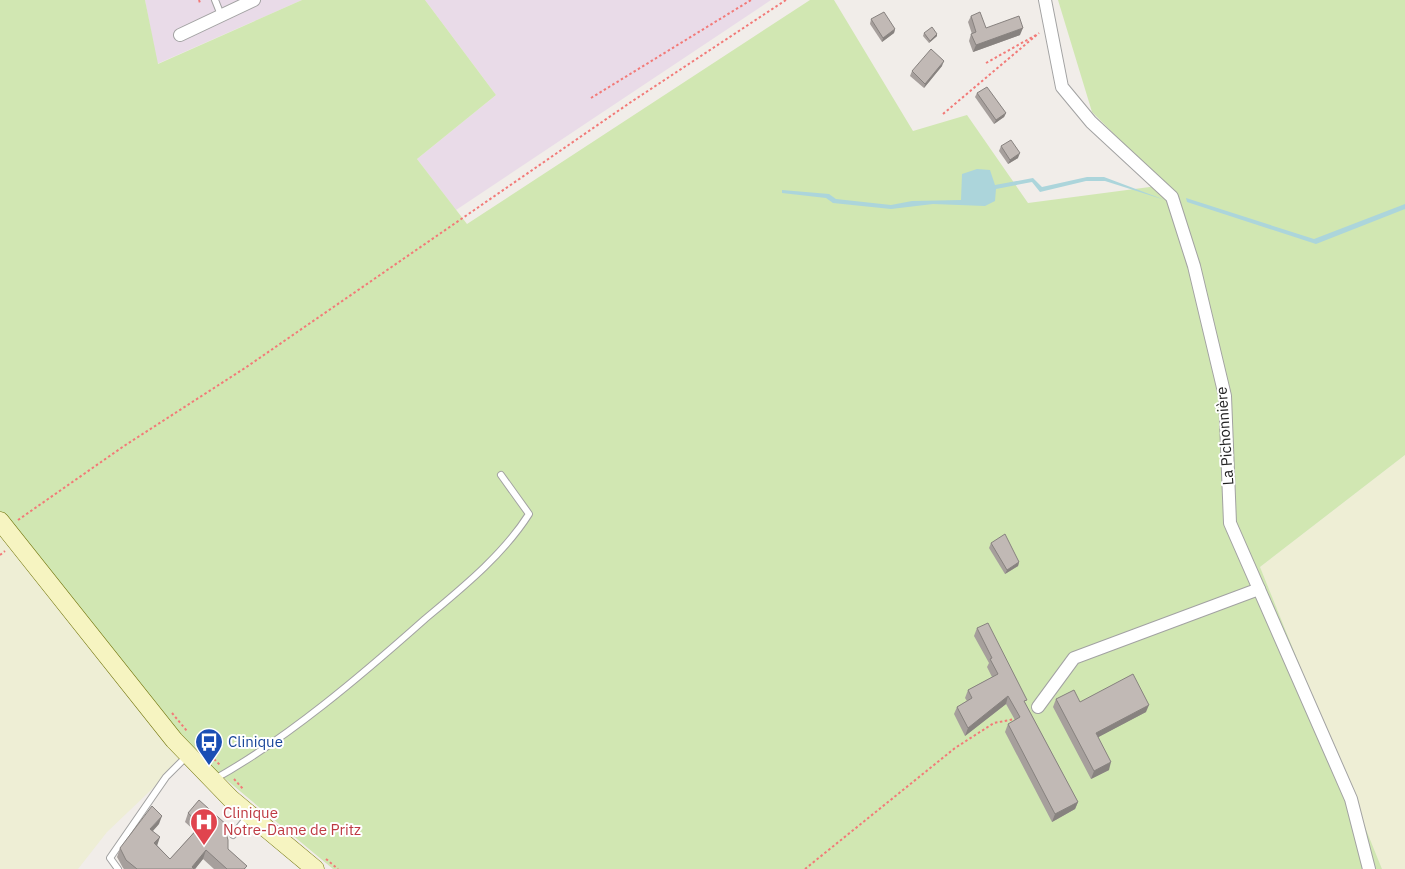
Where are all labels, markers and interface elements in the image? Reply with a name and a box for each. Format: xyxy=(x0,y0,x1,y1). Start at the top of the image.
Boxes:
street label: La Pichonnière xyxy=(1212,386,1237,486)
bus stop icon: Clinique xyxy=(194,727,224,766)
place label: Clinique xyxy=(228,732,283,751)
place label: Clinique Notre-Dame de Pritz xyxy=(223,803,361,839)
hospital icon: Clinique Notre-Dame de Pritz xyxy=(189,807,219,846)

